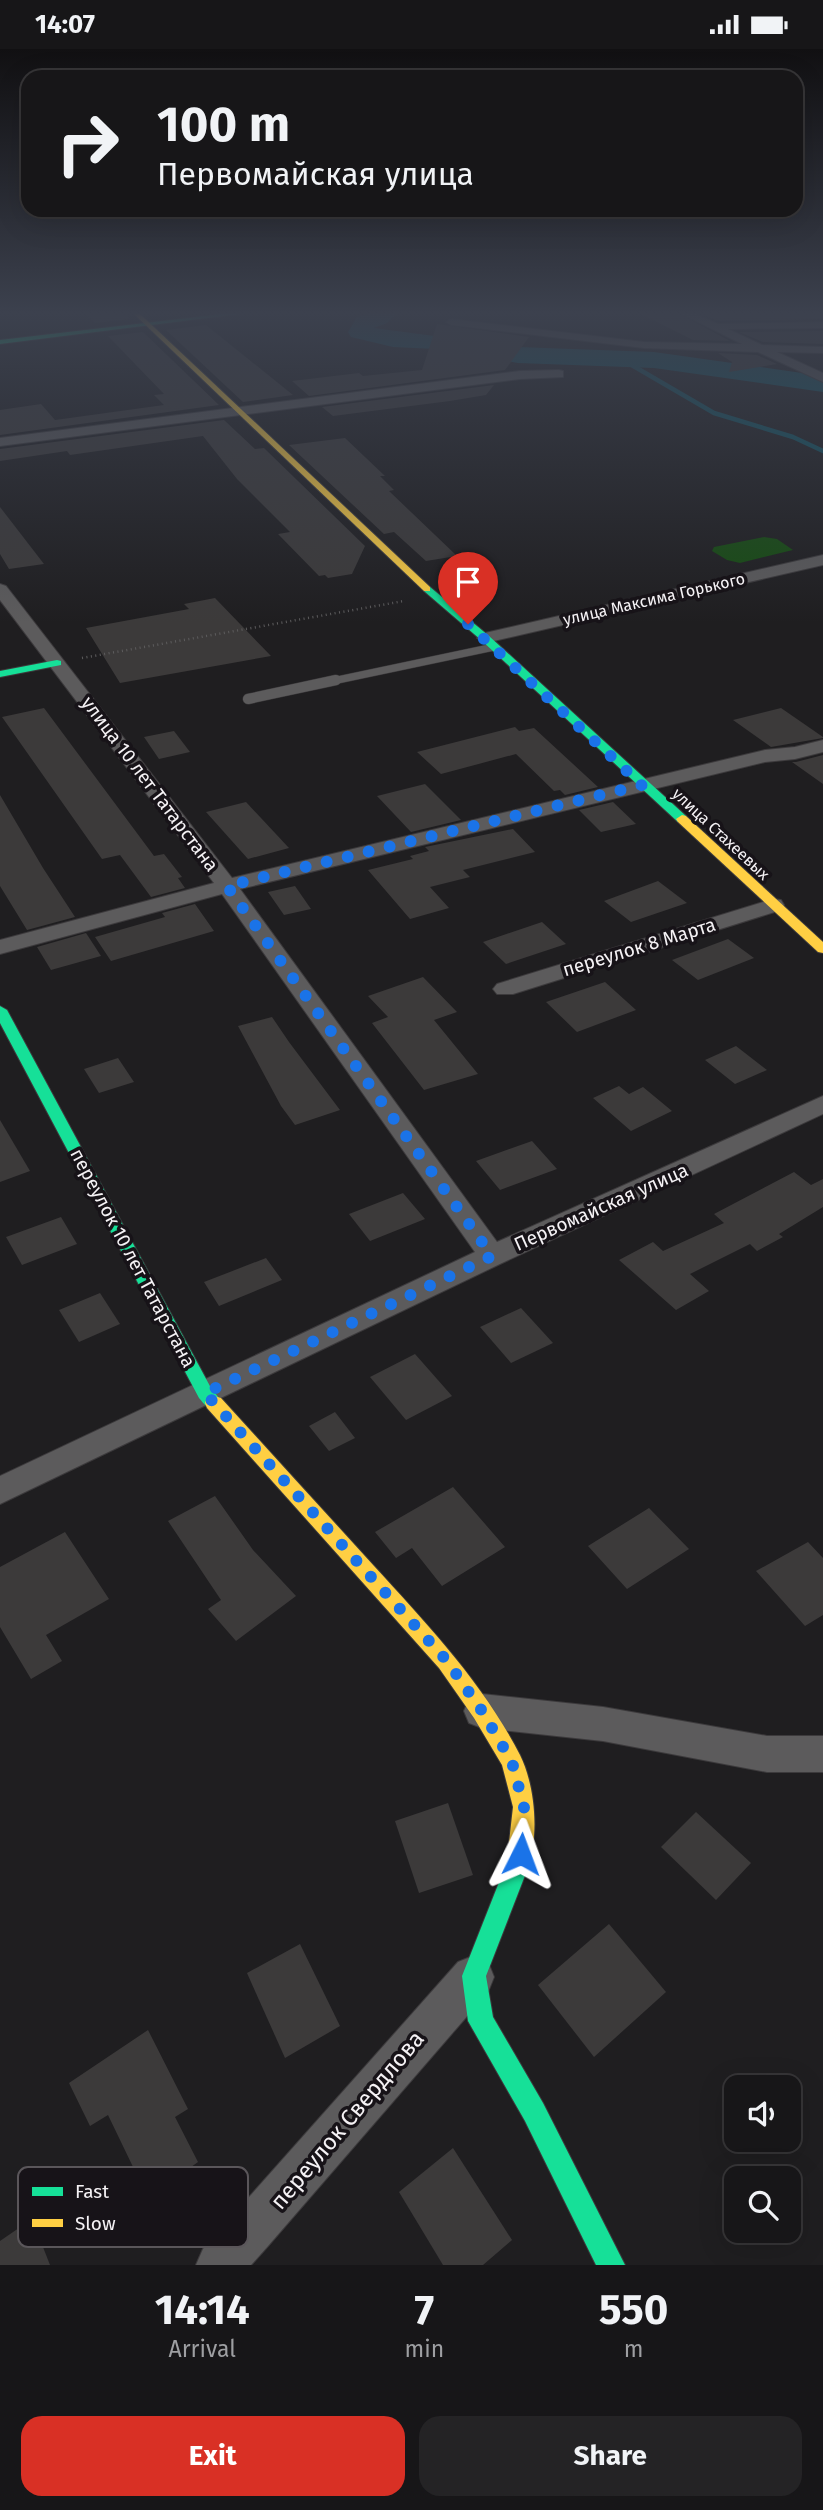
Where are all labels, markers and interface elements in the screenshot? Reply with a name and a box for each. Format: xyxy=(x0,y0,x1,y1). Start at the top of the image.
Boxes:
text: 14:07 xyxy=(35,9,95,40)
text: 100 m xyxy=(157,95,290,154)
icon: right xyxy=(42,98,133,189)
text: Первомайская улица xyxy=(157,155,474,193)
pin xyxy=(438,552,498,624)
icon: arrive xyxy=(449,563,487,601)
street label: улица Максима Горького xyxy=(561,569,747,629)
street label: улица 10 лет Татарстана xyxy=(77,692,223,876)
street label: улица Стахеевых xyxy=(669,784,774,884)
street label: переулок 8 Марта xyxy=(560,913,718,981)
street label: переулок 10 лет Татарстана xyxy=(65,1145,201,1371)
street label: Первомайская улица xyxy=(510,1158,692,1256)
position arrow xyxy=(484,1817,558,1891)
street label: переулок Свердлова xyxy=(264,2025,430,2215)
map controls xyxy=(724,2075,801,2243)
button: sound xyxy=(724,2075,801,2152)
button: search xyxy=(724,2166,801,2243)
legend xyxy=(18,2167,248,2247)
text: Fast xyxy=(75,2180,109,2203)
text: Slow xyxy=(75,2212,116,2235)
text: 14:14 xyxy=(155,2285,250,2335)
text: 7 xyxy=(415,2285,434,2335)
text: 550 xyxy=(599,2285,668,2335)
text: Arrival xyxy=(169,2335,236,2363)
text: min xyxy=(405,2335,444,2363)
text: m xyxy=(624,2335,643,2363)
button: Exit xyxy=(21,2416,405,2496)
button: Share xyxy=(419,2416,802,2496)

